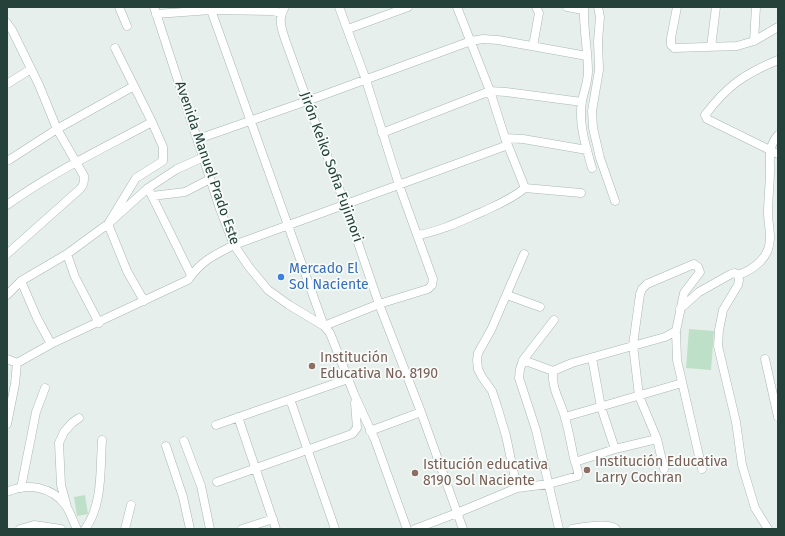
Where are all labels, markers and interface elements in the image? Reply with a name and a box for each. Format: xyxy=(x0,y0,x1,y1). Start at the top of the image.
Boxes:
street label: Avenida Manuel Prado Este xyxy=(171,79,243,247)
street label: Jirón Keiko Sofia Fujimori xyxy=(296,89,366,245)
place label: Mercado El Sol Naciente xyxy=(289,261,369,294)
marker: Mercado El Sol Naciente xyxy=(276,272,286,282)
place label: Institución Educativa No. 8190 xyxy=(320,350,438,382)
marker: Institución Educativa No. 8190 xyxy=(307,361,317,371)
place label: Institución Educativa Larry Cochran xyxy=(595,454,728,486)
place label: Istitución educativa 8190 Sol Naciente xyxy=(423,457,548,490)
marker: Institución Educativa Larry Cochran xyxy=(582,465,592,475)
marker: Istitución educativa 8190 Sol Naciente xyxy=(410,468,420,478)

